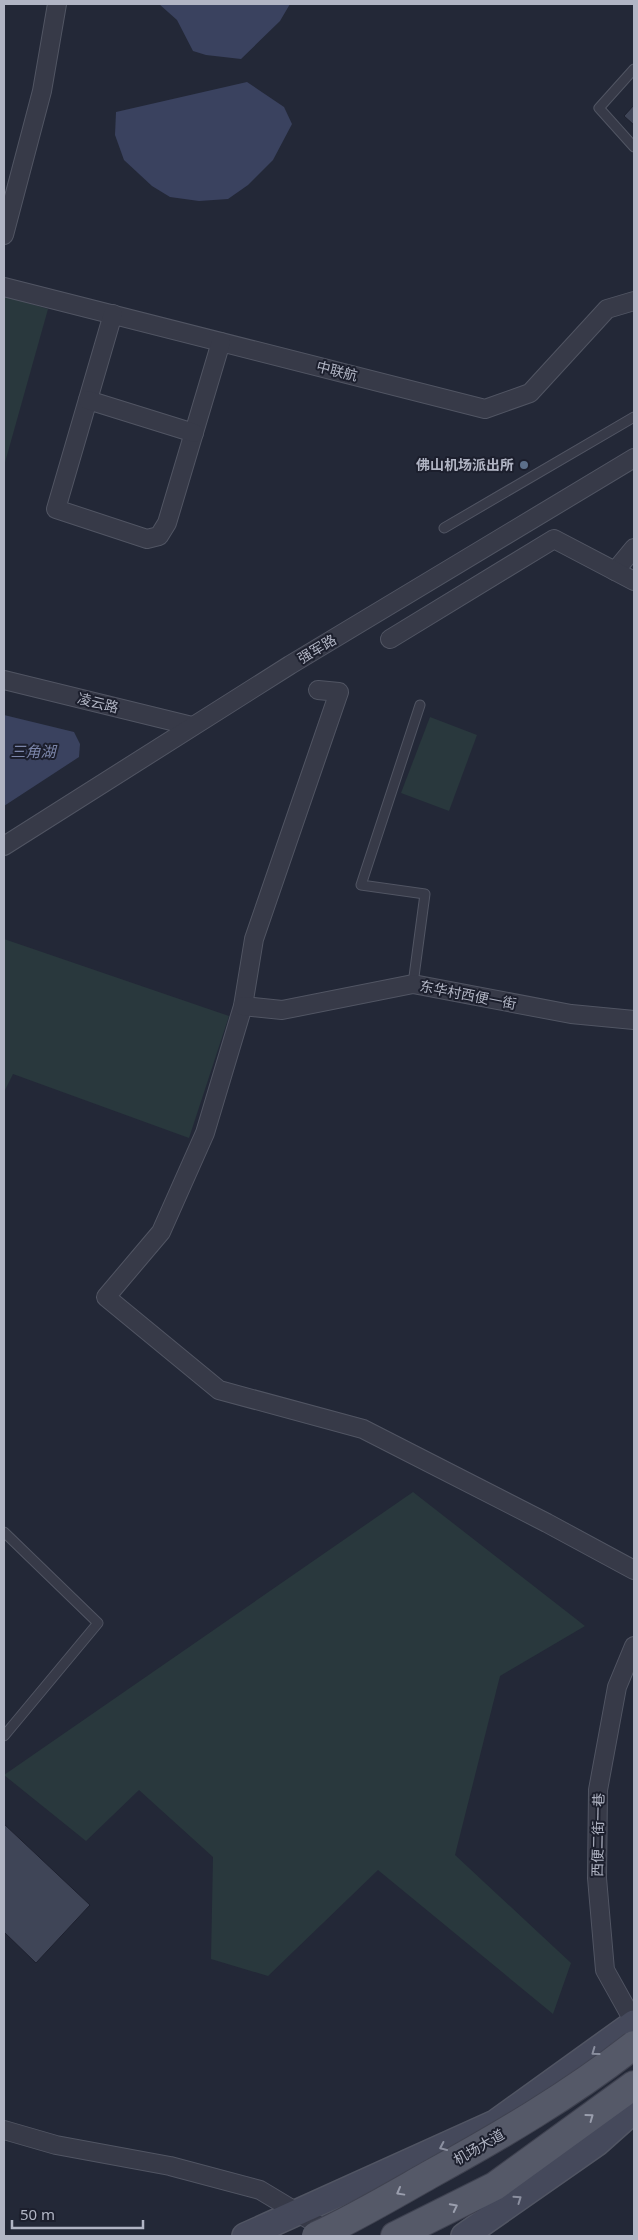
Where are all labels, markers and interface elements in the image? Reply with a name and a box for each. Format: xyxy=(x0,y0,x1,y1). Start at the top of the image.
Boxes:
street label: 中联航 xyxy=(314,356,360,385)
place label: 佛山机场派出所 xyxy=(416,455,514,474)
marker: 佛山机场派出所 xyxy=(518,459,530,471)
street label: 强军路 xyxy=(294,630,340,668)
street label: 凌云路 xyxy=(75,688,121,717)
water label: 三角湖 xyxy=(10,741,57,761)
street label: 东华村西便一街 xyxy=(418,976,518,1013)
street label: 西便二街一巷 xyxy=(587,1793,608,1877)
one-way arrow xyxy=(591,2046,601,2055)
one-way arrow xyxy=(584,2114,594,2123)
street label: 机场大道 xyxy=(450,2124,508,2169)
one-way arrow xyxy=(439,2141,448,2152)
one-way arrow xyxy=(397,2185,406,2195)
one-way arrow xyxy=(512,2196,522,2205)
scale bar xyxy=(12,2198,144,2230)
one-way arrow xyxy=(449,2203,458,2213)
text: 50 m xyxy=(20,2204,55,2224)

